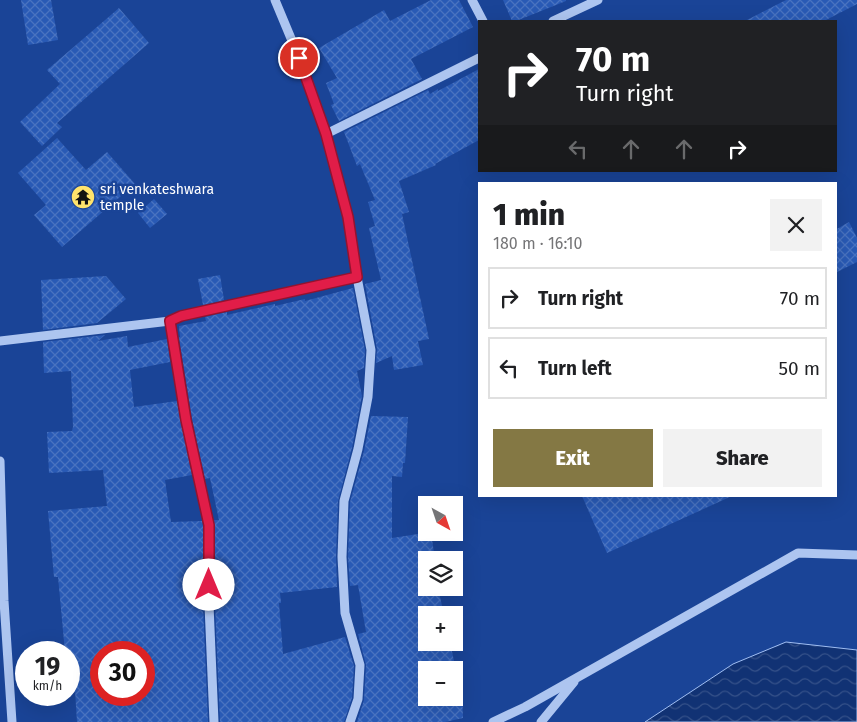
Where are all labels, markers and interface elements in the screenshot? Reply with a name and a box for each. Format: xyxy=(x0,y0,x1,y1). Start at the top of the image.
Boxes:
pin xyxy=(278,37,320,79)
text: 70 m xyxy=(576,38,650,80)
icon: right xyxy=(493,40,558,105)
icon: arrive xyxy=(285,44,313,72)
text: Turn right xyxy=(576,80,673,107)
icon: left xyxy=(564,135,592,163)
icon: ahead xyxy=(617,135,645,163)
icon: ahead xyxy=(670,135,698,163)
icon: right xyxy=(723,135,751,163)
place label: sri venkateshwara temple xyxy=(100,181,214,214)
temple icon: sri venkateshwara temple xyxy=(70,184,96,210)
text: 1 min xyxy=(493,197,565,233)
button: close xyxy=(770,199,822,251)
text: 180 m · 16:10 xyxy=(493,234,582,253)
icon: right xyxy=(495,284,523,312)
text: Turn right xyxy=(538,287,623,310)
text: 70 m xyxy=(780,287,820,310)
icon: left xyxy=(495,354,523,382)
text: Turn left xyxy=(538,357,612,380)
text: 50 m xyxy=(779,357,820,380)
button: Exit xyxy=(493,429,653,487)
button: Share xyxy=(663,429,822,487)
north arrow xyxy=(418,496,462,541)
map controls xyxy=(418,496,463,706)
button: layers xyxy=(418,551,463,596)
position arrow xyxy=(182,558,234,610)
button: + xyxy=(418,606,463,651)
speed limit sign: 30 xyxy=(90,641,155,706)
text: 19 xyxy=(35,652,60,682)
button: − xyxy=(418,661,463,706)
text: km/h xyxy=(33,679,62,693)

